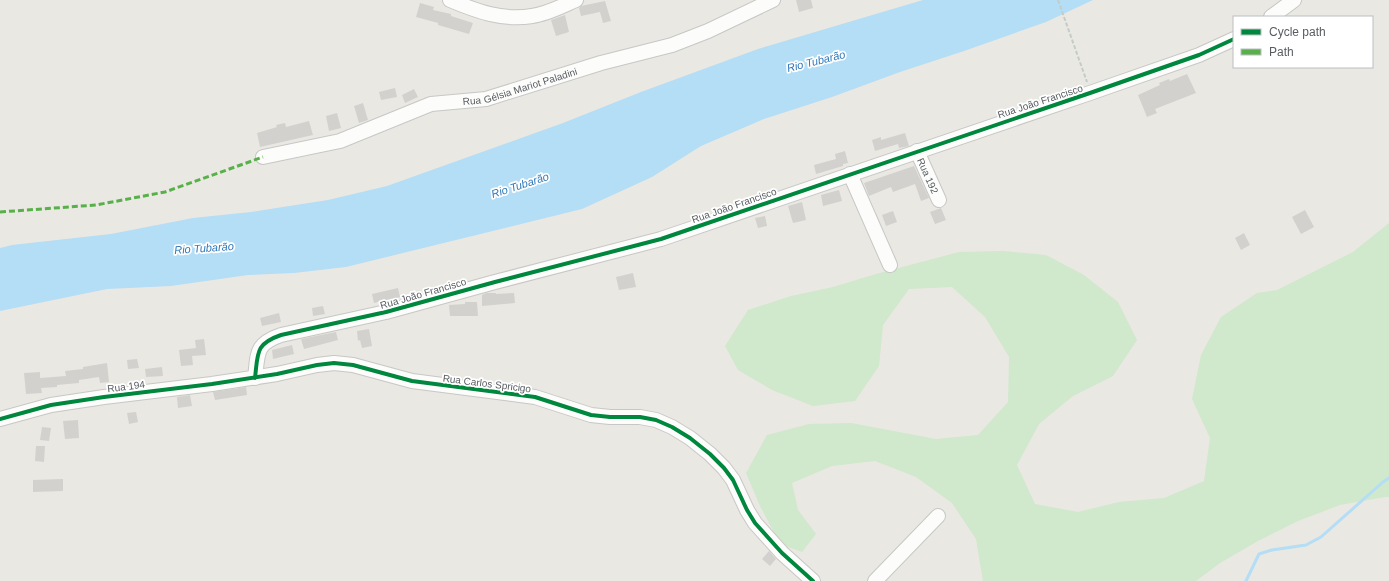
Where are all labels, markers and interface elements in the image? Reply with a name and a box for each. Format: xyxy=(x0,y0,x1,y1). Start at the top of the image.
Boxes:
legend xyxy=(1233,16,1373,68)
text: Cycle path xyxy=(1269,25,1326,39)
text: Path xyxy=(1269,45,1294,59)
water label: Rio Tubarão xyxy=(786,48,846,74)
street label: Rua Gélsia Mariot Paladini xyxy=(462,66,579,107)
street label: Rua João Francisco xyxy=(996,82,1085,120)
street label: Rua 192 xyxy=(915,156,941,196)
water label: Rio Tubarão xyxy=(490,170,550,200)
street label: Rua João Francisco xyxy=(690,186,778,225)
water label: Rio Tubarão xyxy=(174,240,234,256)
street label: Rua João Francisco xyxy=(379,276,468,311)
street label: Rua Carlos Spricigo xyxy=(442,373,532,394)
street label: Rua 194 xyxy=(107,379,146,394)

